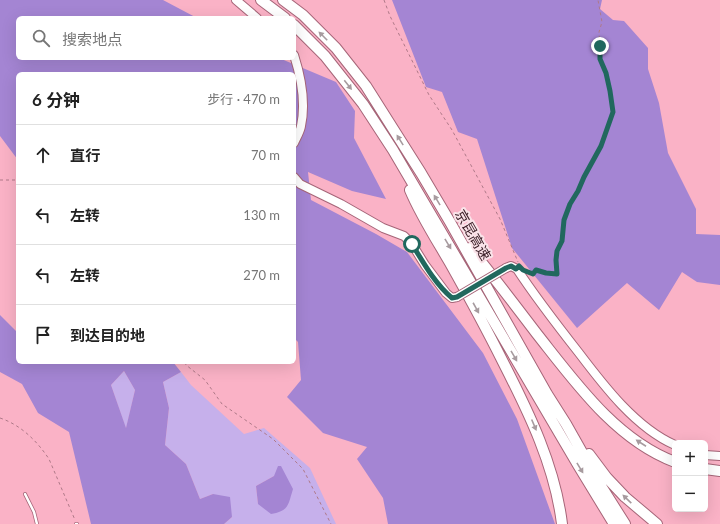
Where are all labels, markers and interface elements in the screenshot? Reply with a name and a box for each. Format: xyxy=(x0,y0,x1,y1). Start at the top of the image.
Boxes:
search box xyxy=(16,16,296,60)
icon: search xyxy=(30,27,52,49)
text: 搜索地点 xyxy=(62,30,122,48)
one-way arrow xyxy=(318,31,328,40)
route end xyxy=(591,37,609,55)
one-way arrow xyxy=(344,80,353,91)
text: 6 分钟 xyxy=(32,89,80,110)
text: 步行 · 470 m xyxy=(207,91,280,107)
one-way arrow xyxy=(396,135,404,145)
icon: ahead xyxy=(32,144,54,166)
text: 直行 xyxy=(70,146,100,164)
text: 70 m xyxy=(251,147,280,163)
one-way arrow xyxy=(433,194,440,206)
icon: left xyxy=(32,204,54,226)
text: 左转 xyxy=(70,206,100,224)
street label: 京昆高速 xyxy=(452,206,495,263)
text: 130 m xyxy=(243,207,280,223)
route start xyxy=(403,235,421,253)
one-way arrow xyxy=(445,238,452,250)
icon: left xyxy=(32,264,54,286)
text: 左转 xyxy=(70,266,100,284)
text: 270 m xyxy=(243,267,280,283)
one-way arrow xyxy=(472,303,479,314)
icon: arrive xyxy=(32,324,54,346)
text: 到达目的地 xyxy=(70,326,145,344)
one-way arrow xyxy=(511,350,518,362)
one-way arrow xyxy=(531,419,537,430)
one-way arrow xyxy=(635,440,647,447)
map controls xyxy=(672,440,708,512)
button: + xyxy=(672,440,708,476)
one-way arrow xyxy=(576,462,583,474)
button: − xyxy=(672,476,708,512)
one-way arrow xyxy=(622,494,632,503)

